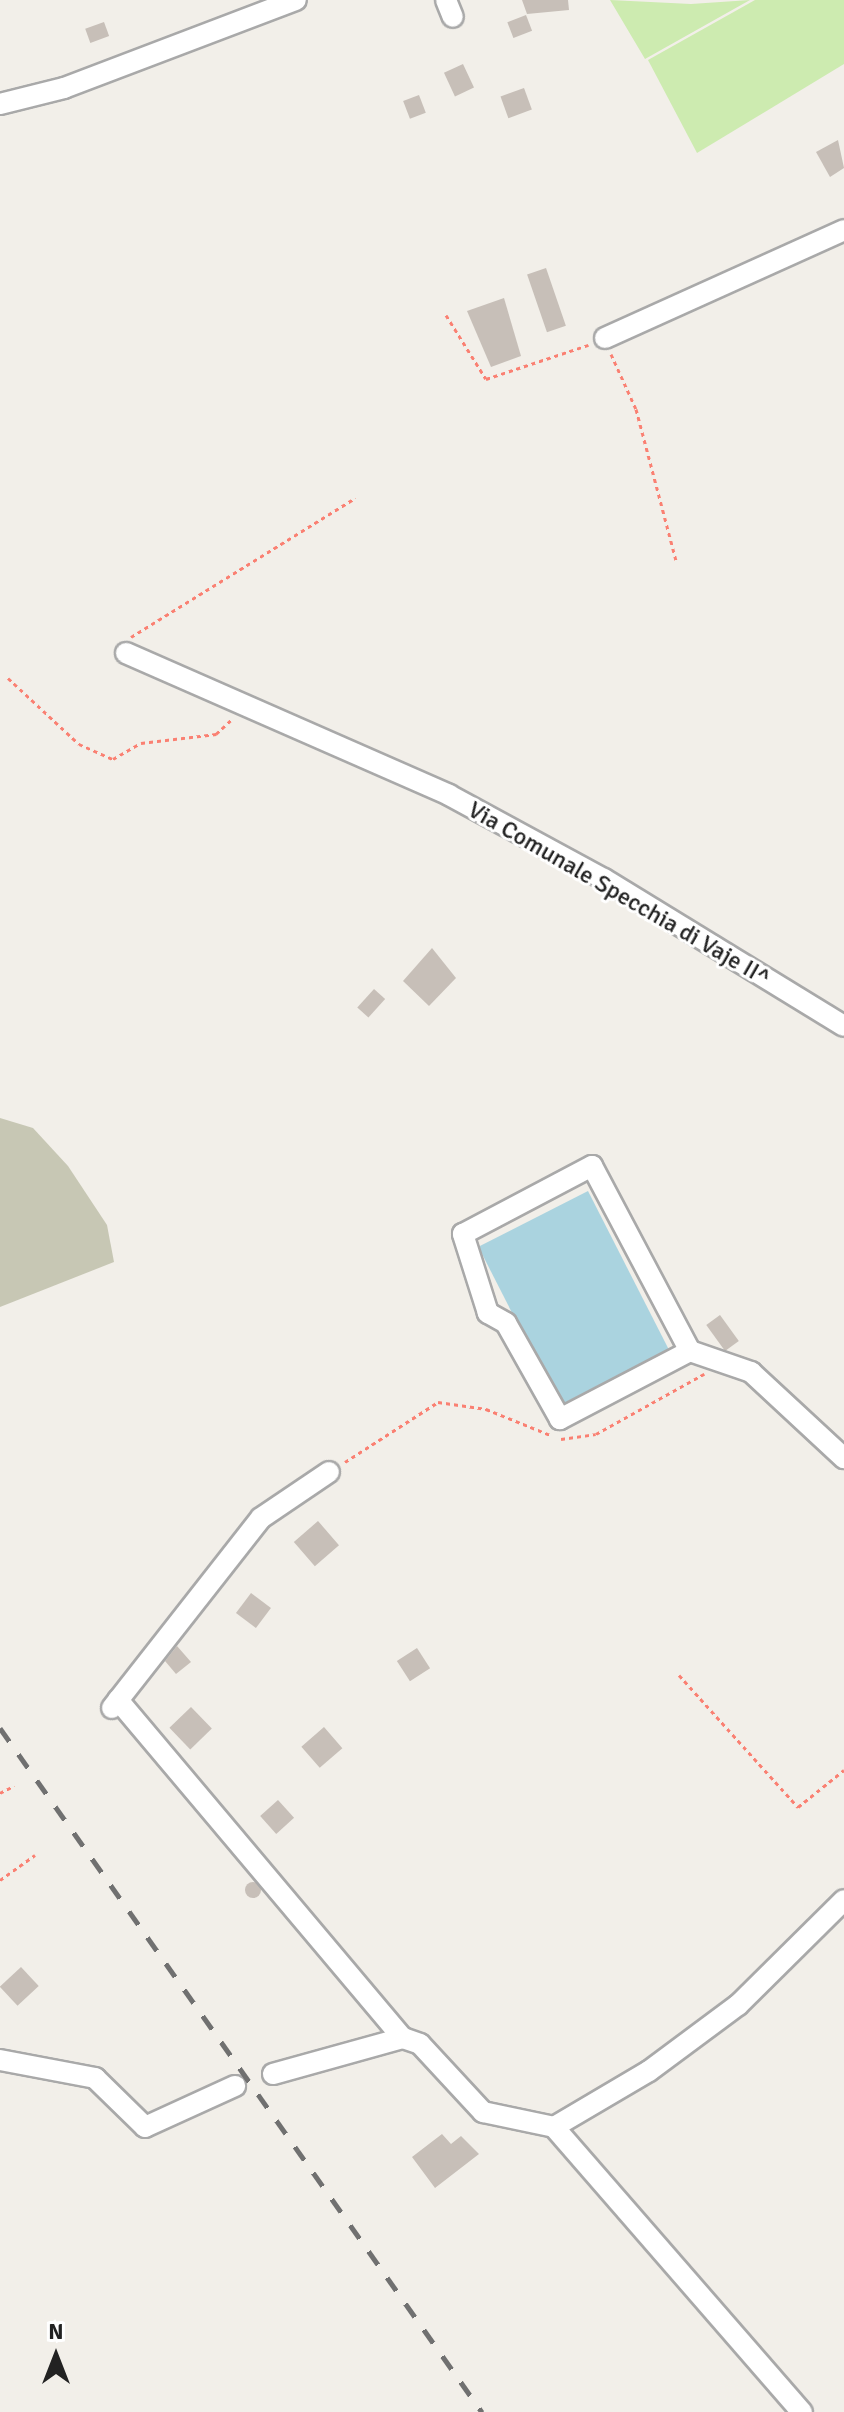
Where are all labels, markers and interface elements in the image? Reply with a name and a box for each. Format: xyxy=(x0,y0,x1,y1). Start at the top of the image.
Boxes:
street label: Via Comunale Specchia di Vaje II^ xyxy=(463,796,775,992)
north arrow xyxy=(16,2316,96,2396)
text: N xyxy=(48,2318,64,2345)

